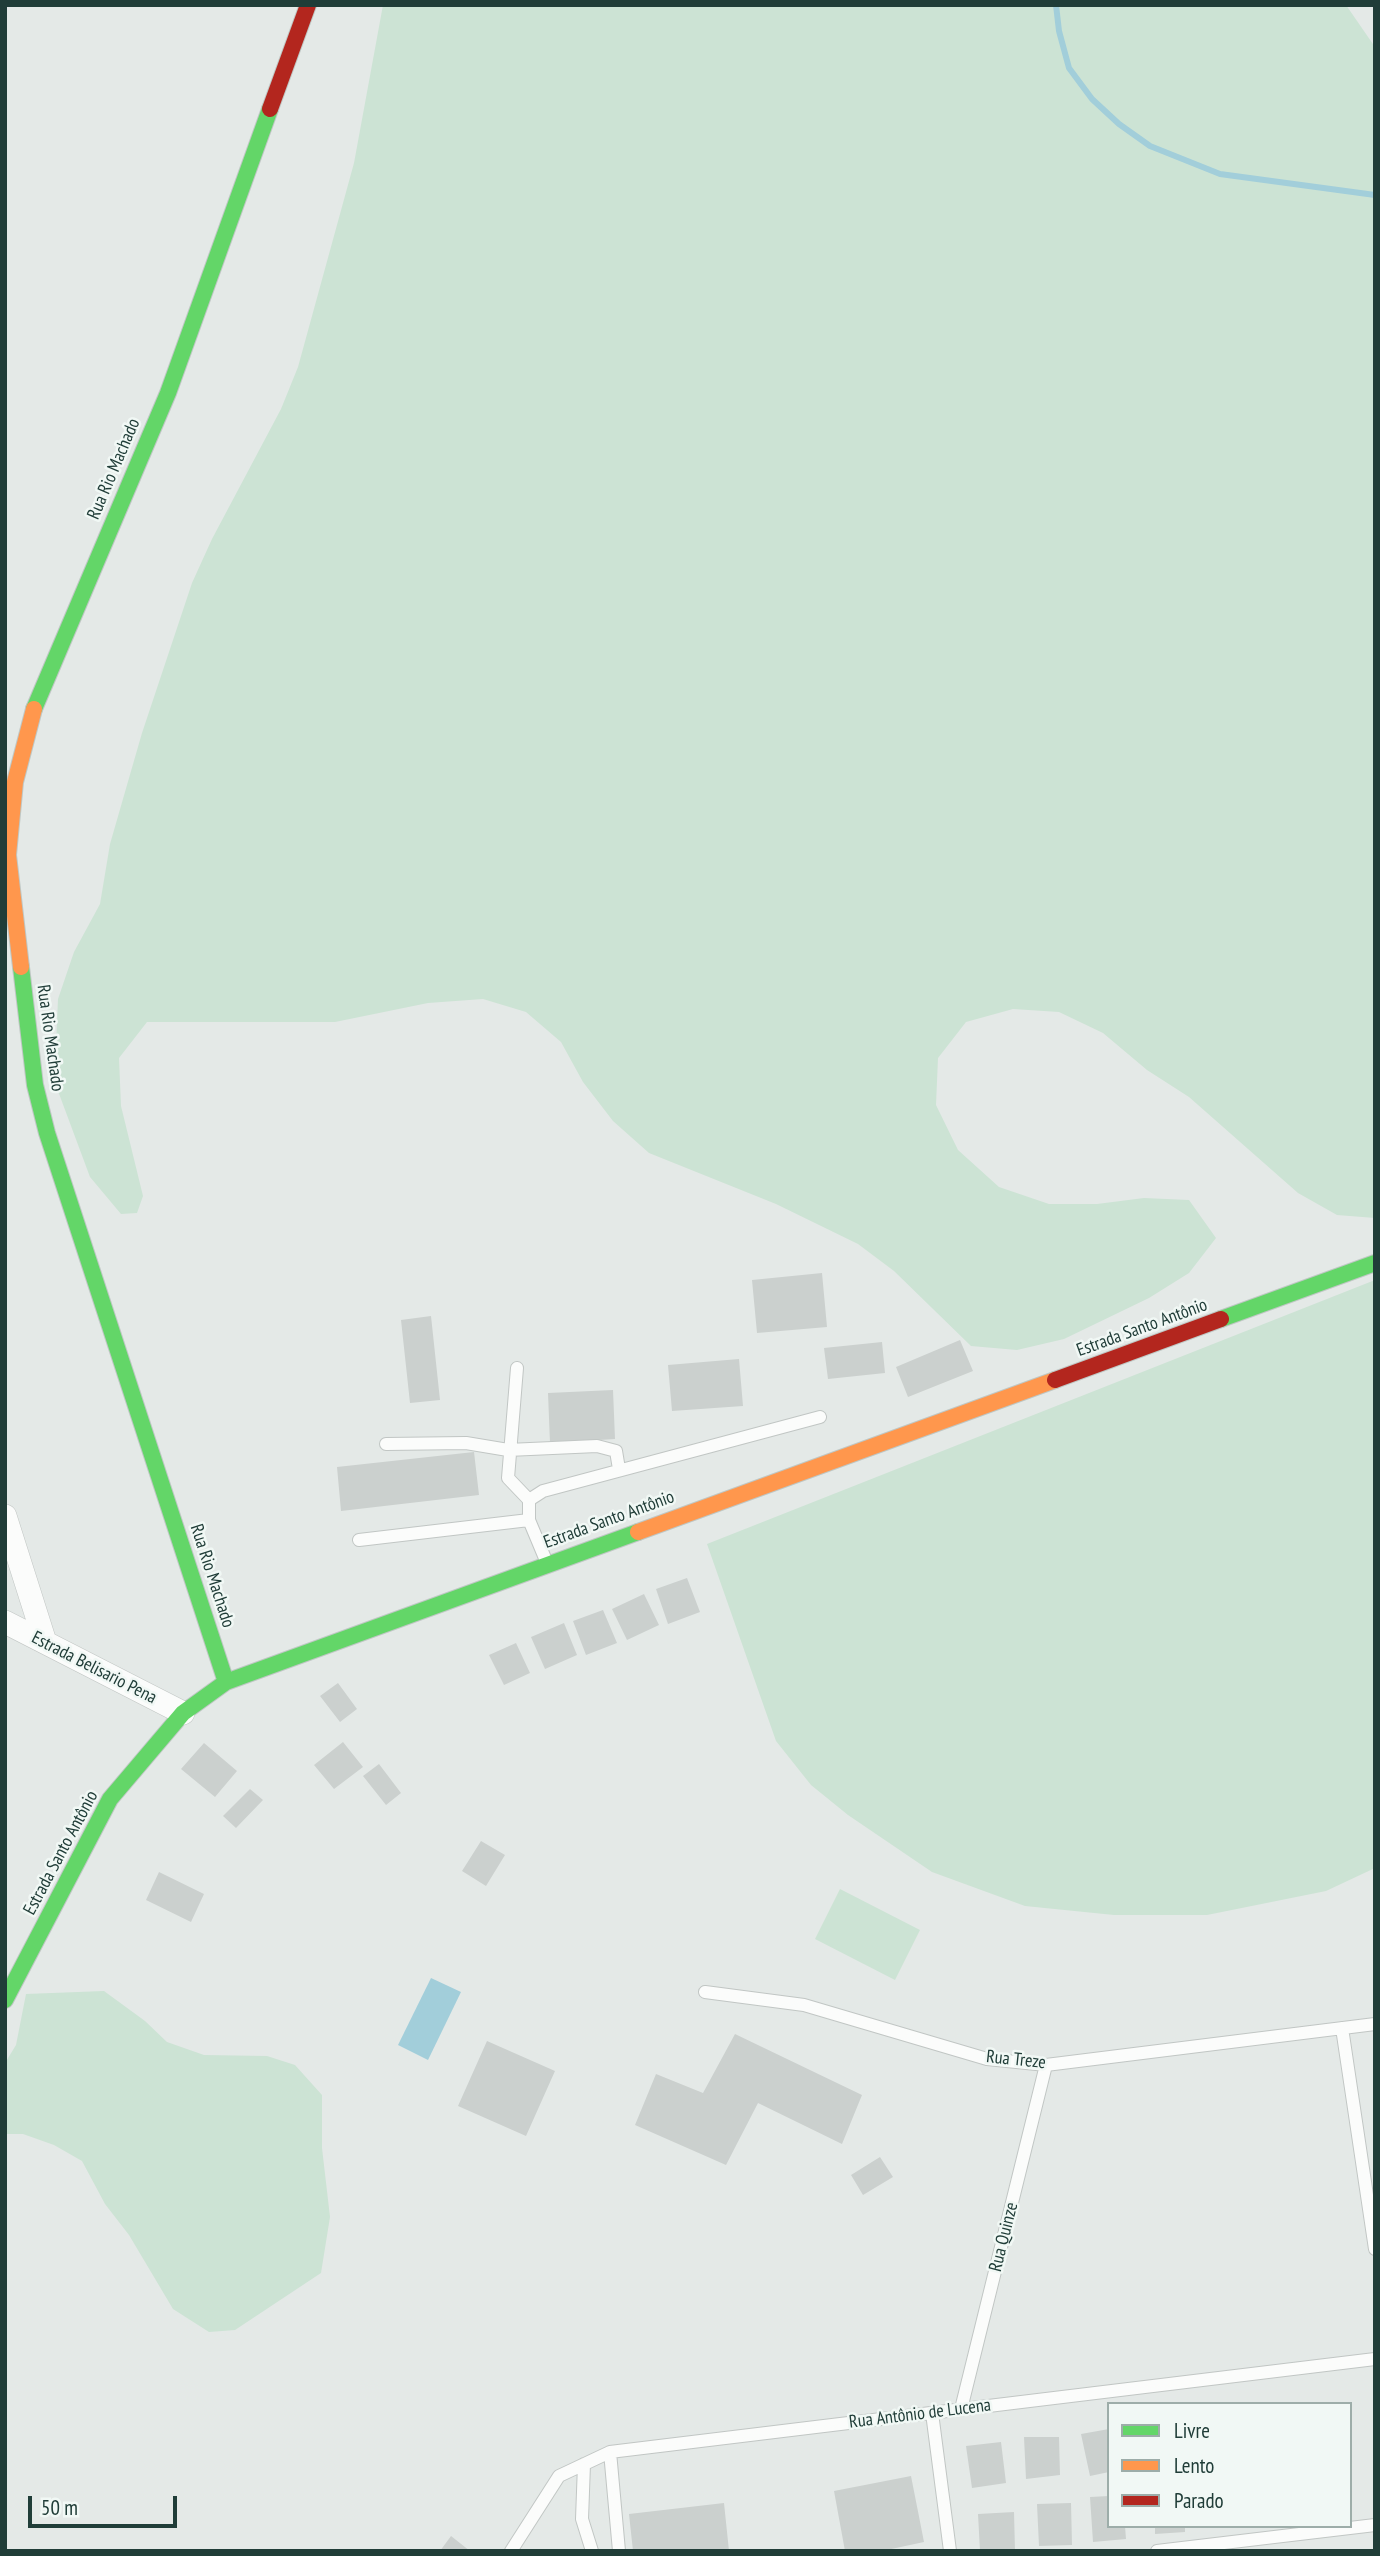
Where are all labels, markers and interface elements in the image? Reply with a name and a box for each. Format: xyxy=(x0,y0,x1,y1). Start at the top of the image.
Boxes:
street label: Rua Rio Machado xyxy=(83,415,145,523)
street label: Rua Rio Machado xyxy=(32,983,68,1093)
street label: Estrada Santo Antônio xyxy=(1074,1294,1210,1362)
street label: Estrada Santo Antônio xyxy=(541,1486,677,1554)
street label: Rua Rio Machado xyxy=(185,1522,239,1630)
street label: Estrada Belisario Pena xyxy=(28,1627,160,1709)
street label: Estrada Santo Antônio xyxy=(19,1787,103,1919)
street label: Rua Treze xyxy=(985,2046,1047,2074)
street label: Rua Quinze xyxy=(985,2200,1023,2274)
street label: Rua Antônio de Lucena xyxy=(848,2395,992,2433)
legend xyxy=(1107,2402,1352,2528)
text: Livre xyxy=(1174,2417,1210,2444)
text: Lento xyxy=(1174,2452,1214,2479)
scale bar xyxy=(32,2482,180,2526)
text: Parado xyxy=(1174,2487,1224,2514)
text: 50 m xyxy=(41,2494,78,2521)

